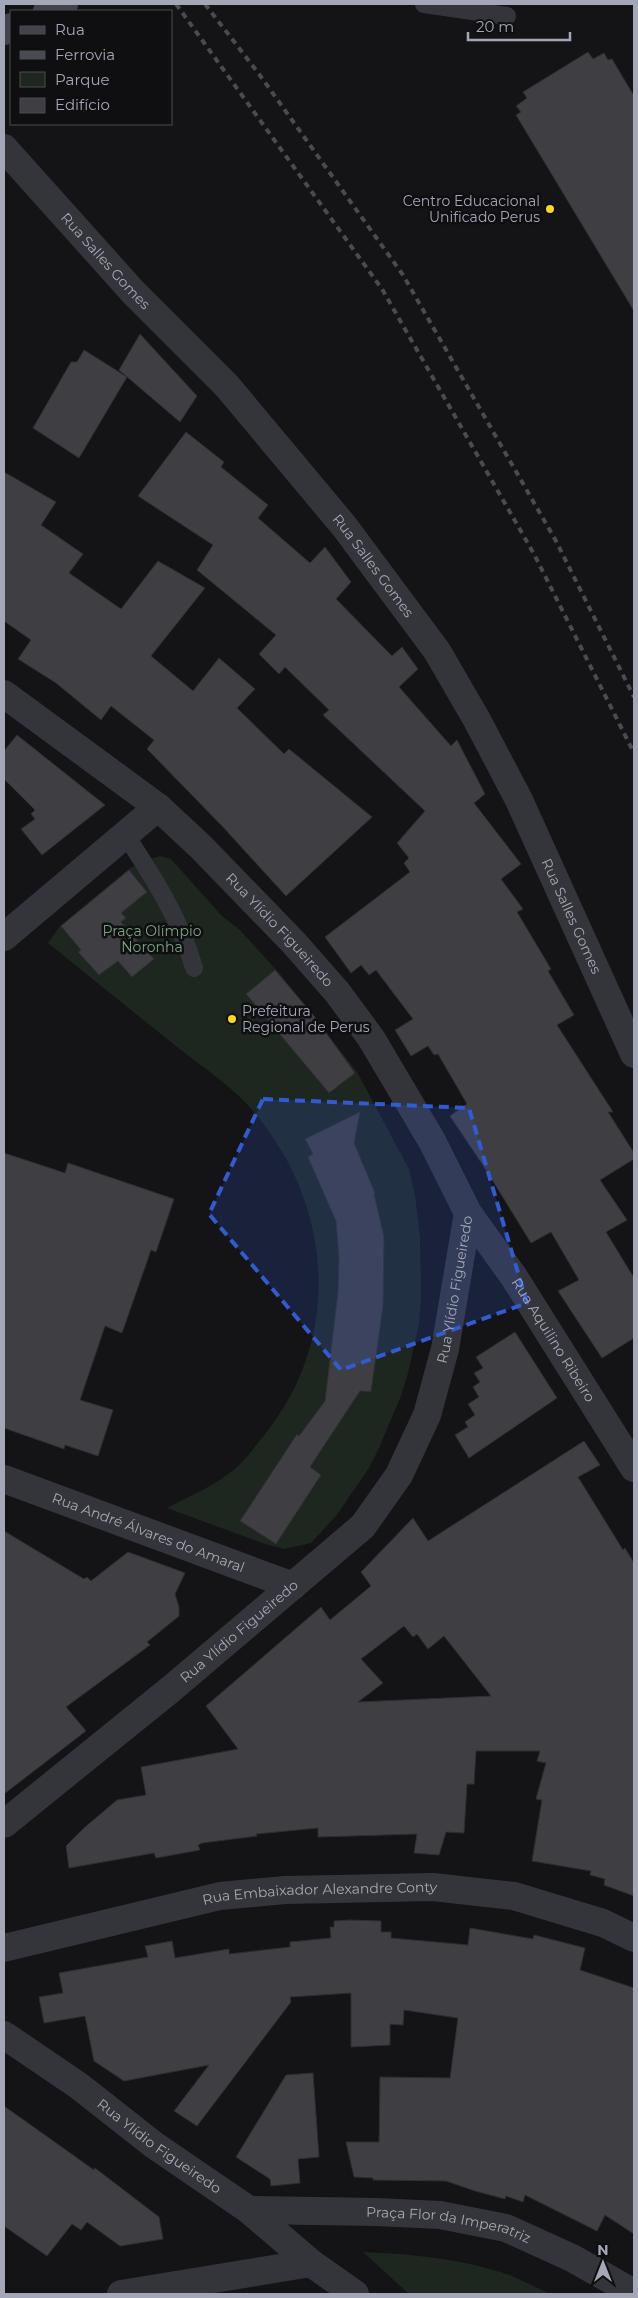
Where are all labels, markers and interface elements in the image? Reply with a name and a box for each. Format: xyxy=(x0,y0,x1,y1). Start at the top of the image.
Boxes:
legend xyxy=(10,10,172,125)
scale bar xyxy=(468,10,570,42)
text: 20 m xyxy=(476,17,514,36)
text: Rua xyxy=(55,20,85,39)
text: Ferrovia xyxy=(55,45,115,64)
text: Parque xyxy=(55,70,110,89)
text: Edifício xyxy=(55,95,110,114)
place label: Centro Educacional Unificado Perus xyxy=(403,192,540,226)
marker: Centro Educacional Unificado Perus xyxy=(544,203,556,215)
street label: Rua Salles Gomes xyxy=(57,209,154,313)
street label: Rua Salles Gomes xyxy=(329,510,418,621)
street label: Rua Salles Gomes xyxy=(538,856,606,977)
street label: Rua Ylídio Figueiredo xyxy=(222,869,337,991)
park label: Praça Olímpio Noronha xyxy=(102,922,202,956)
place label: Prefeitura Regional de Perus xyxy=(242,1002,370,1036)
marker: Prefeitura Regional de Perus xyxy=(226,1013,238,1025)
street label: Rua Ylídio Figueiredo xyxy=(433,1214,476,1365)
street label: Rua Aquilino Ribeiro xyxy=(508,1274,599,1406)
street label: Rua André Álvares do Amaral xyxy=(50,1489,247,1576)
street label: Rua Ylídio Figueiredo xyxy=(176,1576,302,1687)
street label: Rua Embaixador Alexandre Conty xyxy=(201,1878,439,1909)
street label: Rua Ylídio Figueiredo xyxy=(93,2095,225,2198)
street label: Praça Flor da Imperatriz xyxy=(366,2203,534,2247)
north arrow xyxy=(578,2238,628,2288)
text: N xyxy=(597,2241,609,2259)

